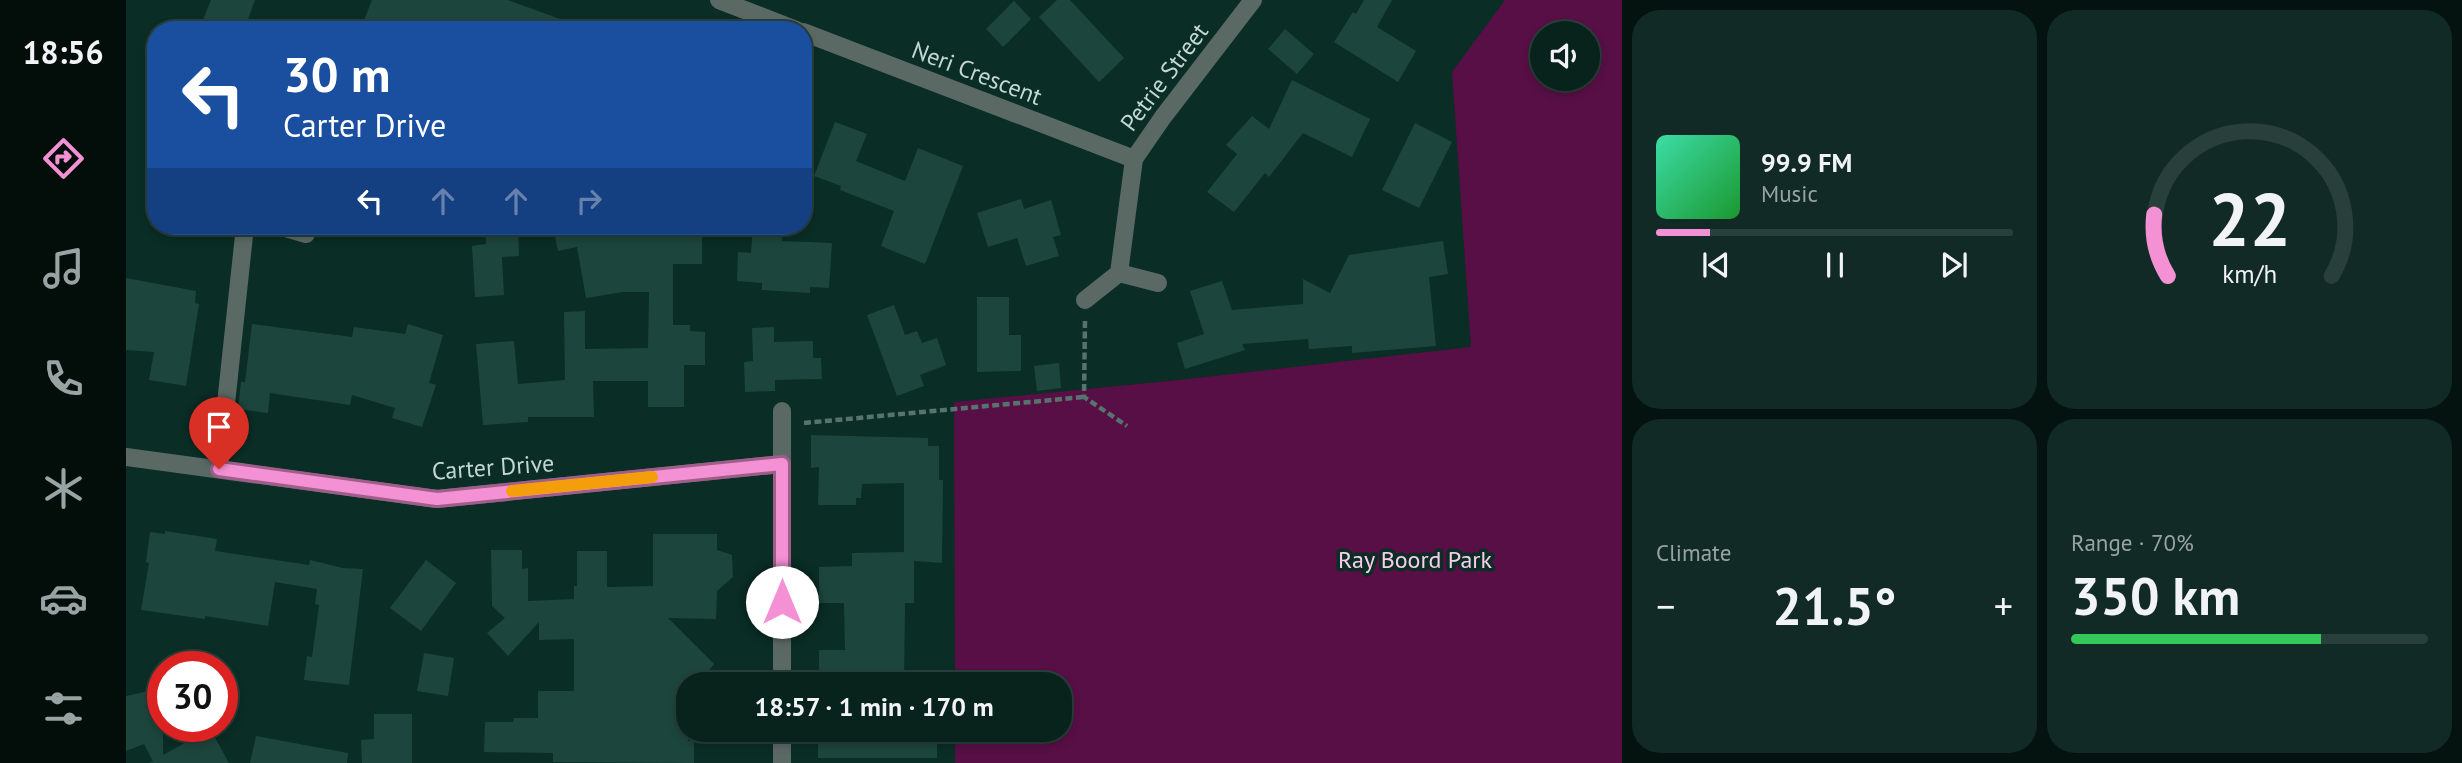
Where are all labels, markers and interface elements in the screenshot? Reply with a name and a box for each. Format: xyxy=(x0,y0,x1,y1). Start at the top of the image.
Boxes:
street label: Petrie Street xyxy=(1113,17,1215,137)
map controls xyxy=(1530,21,1600,91)
button: sound xyxy=(1530,21,1600,91)
text: 18:56 xyxy=(22,31,104,73)
street label: Neri Crescent xyxy=(908,34,1046,112)
text: 30 m xyxy=(283,42,390,106)
icon: left xyxy=(168,49,259,140)
text: Carter Drive xyxy=(283,104,446,146)
icon: directions xyxy=(39,134,88,183)
text: 99.9 FM xyxy=(1761,146,1852,179)
text: 22 xyxy=(2208,172,2291,266)
text: Music xyxy=(1761,179,1818,208)
icon: left xyxy=(351,182,389,220)
icon: ahead xyxy=(424,182,462,220)
icon: ahead xyxy=(497,182,535,220)
icon: right xyxy=(570,182,608,220)
icon: music xyxy=(39,244,88,293)
icon: previous xyxy=(1697,246,1735,284)
icon: pause xyxy=(1816,246,1854,284)
icon: next xyxy=(1935,246,1973,284)
text: km/h xyxy=(2222,258,2277,290)
icon: phone xyxy=(39,354,88,403)
pin xyxy=(189,397,249,469)
icon: arrive xyxy=(200,408,238,446)
street label: Carter Drive xyxy=(431,447,555,487)
icon: climate xyxy=(39,464,88,513)
text: Range · 70% xyxy=(2071,528,2194,557)
text: Climate xyxy=(1656,538,1731,567)
park label: Ray Boord Park xyxy=(1338,544,1493,575)
text: 350 km xyxy=(2071,562,2240,629)
position arrow xyxy=(745,565,819,639)
text: 21.5° xyxy=(1773,572,1896,639)
icon: car xyxy=(39,574,88,623)
text: − xyxy=(1656,581,1675,630)
text: + xyxy=(1994,581,2013,630)
speed limit sign: 30 xyxy=(147,651,238,742)
icon: filters xyxy=(39,684,88,733)
text: 18:57 · 1 min · 170 m xyxy=(754,690,994,723)

